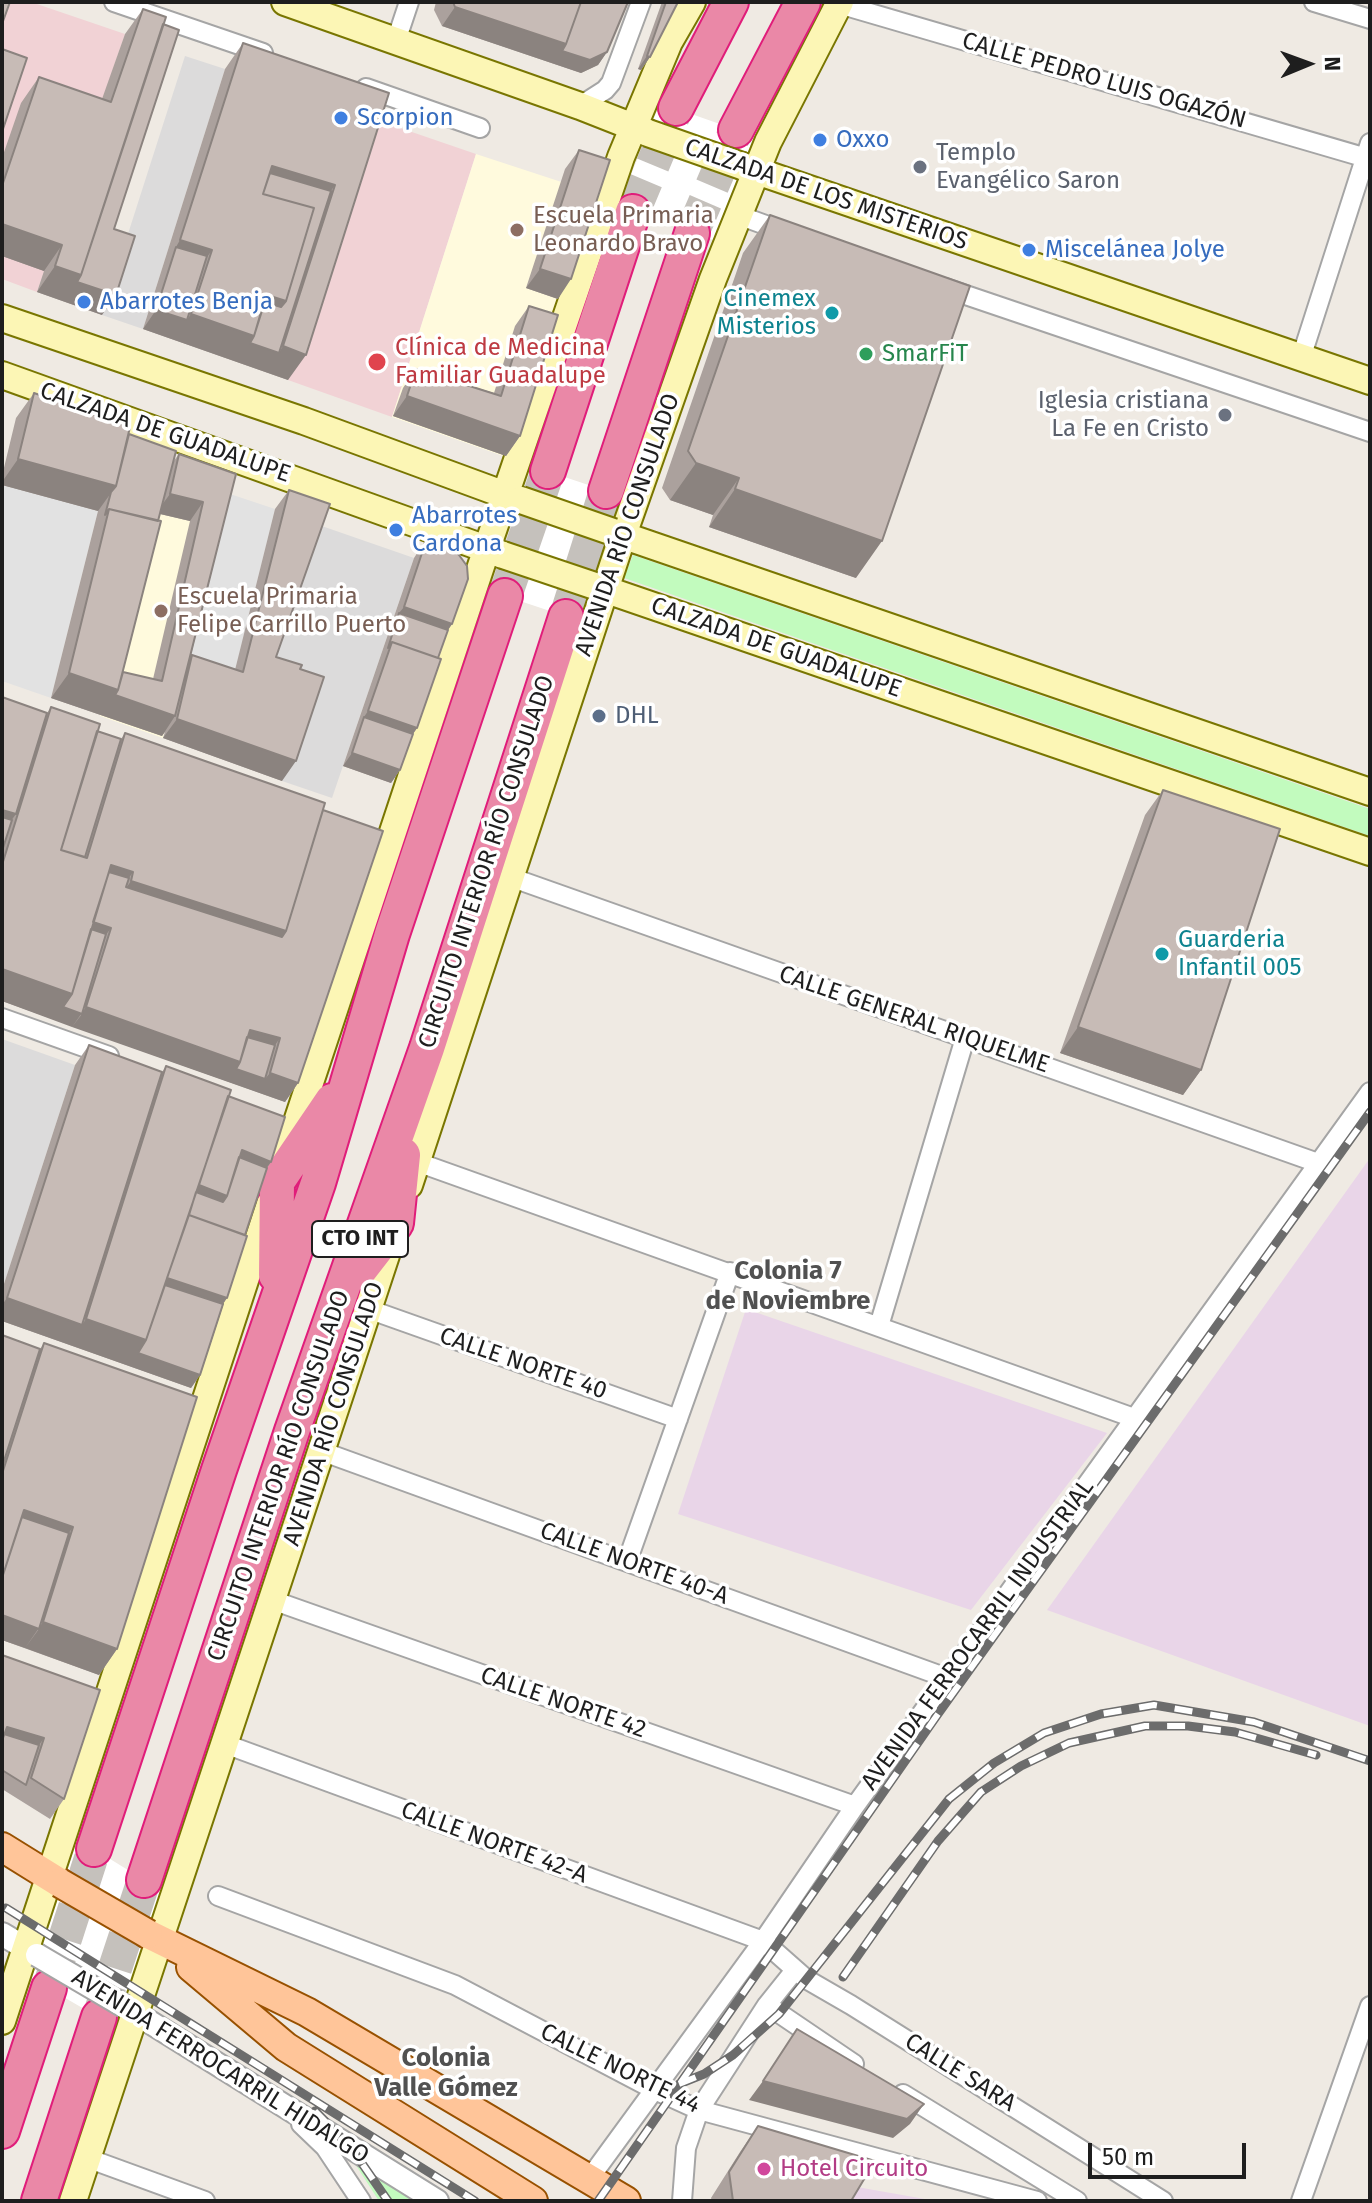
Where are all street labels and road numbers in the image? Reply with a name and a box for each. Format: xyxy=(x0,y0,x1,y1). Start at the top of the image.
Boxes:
street label: CALLE PEDRO LUIS OGAZÓN xyxy=(959,27,1249,135)
street label: CALZADA DE LOS MISTERIOS xyxy=(681,133,971,257)
street label: CALZADA DE GUADALUPE xyxy=(36,377,294,489)
street label: AVENIDA RÍO CONSULADO xyxy=(570,390,686,660)
street label: CALZADA DE GUADALUPE xyxy=(647,592,905,704)
street label: CIRCUITO INTERIOR RÍO CONSULADO xyxy=(413,672,561,1052)
street label: CALLE GENERAL RIQUELME xyxy=(775,960,1053,1080)
road number: CTO INT xyxy=(312,1221,408,1257)
street label: AVENIDA RÍO CONSULADO xyxy=(278,1278,390,1550)
street label: CIRCUITO INTERIOR RÍO CONSULADO xyxy=(202,1287,356,1665)
street label: CALLE NORTE 40 xyxy=(436,1322,610,1406)
street label: AVENIDA FERROCARRIL INDUSTRIAL xyxy=(856,1474,1100,1796)
street label: CALLE NORTE 40-A xyxy=(536,1517,732,1611)
street label: CALLE NORTE 42 xyxy=(476,1661,650,1745)
street label: CALLE NORTE 42-A xyxy=(397,1796,591,1890)
street label: AVENIDA FERROCARRIL HIDALGO xyxy=(66,1963,374,2171)
street label: CALLE NORTE 44 xyxy=(535,2018,705,2120)
street label: CALLE SARA xyxy=(899,2028,1021,2118)

